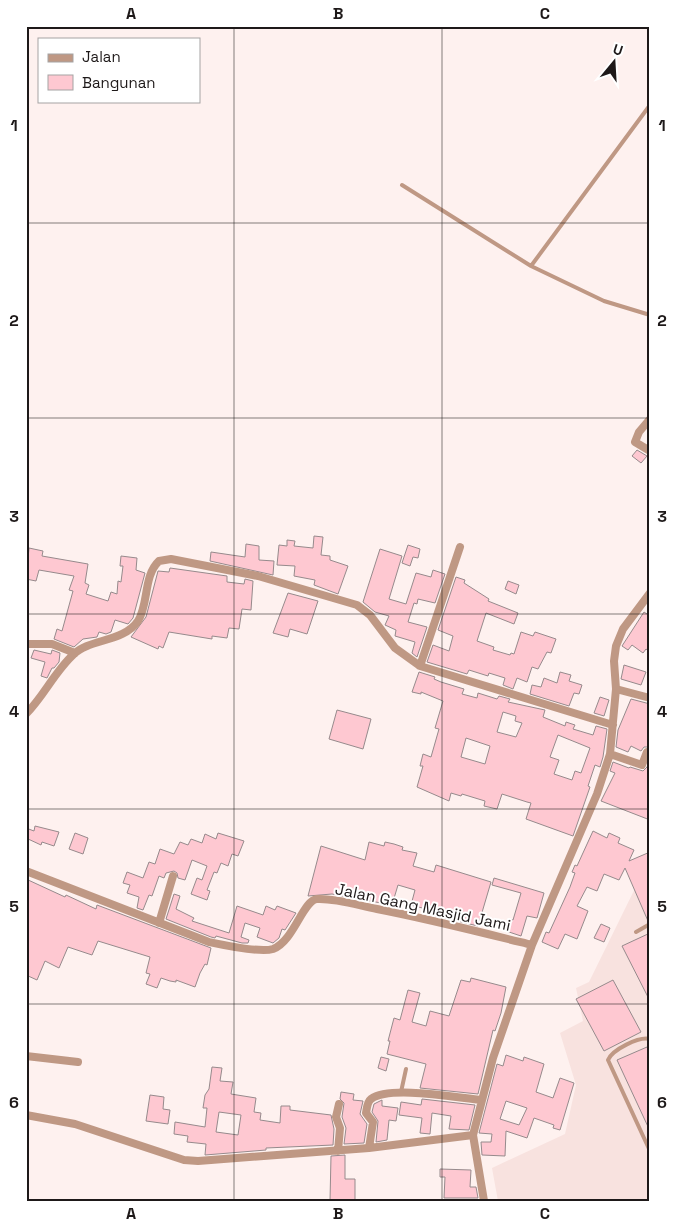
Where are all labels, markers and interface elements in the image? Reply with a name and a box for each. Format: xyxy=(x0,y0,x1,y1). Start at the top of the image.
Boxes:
text: A xyxy=(126,3,136,24)
text: B xyxy=(333,3,343,24)
text: C xyxy=(540,3,550,24)
legend xyxy=(38,38,200,102)
north arrow xyxy=(588,38,638,88)
text: U xyxy=(611,40,625,60)
text: Jalan xyxy=(82,47,121,66)
text: Bangunan xyxy=(82,73,156,92)
text: 1 xyxy=(10,115,18,136)
text: 1 xyxy=(658,115,666,136)
text: 2 xyxy=(9,310,19,331)
text: 2 xyxy=(657,310,667,331)
text: 3 xyxy=(9,506,19,527)
text: 3 xyxy=(657,506,667,527)
text: 4 xyxy=(9,701,19,722)
text: 4 xyxy=(657,701,667,722)
street label: Jalan Gang Masjid Jami xyxy=(333,878,513,936)
text: 5 xyxy=(9,896,19,917)
text: 5 xyxy=(657,896,667,917)
text: 6 xyxy=(9,1092,19,1113)
text: 6 xyxy=(657,1092,667,1113)
text: A xyxy=(126,1203,136,1224)
text: B xyxy=(333,1203,343,1224)
text: C xyxy=(540,1203,550,1224)

